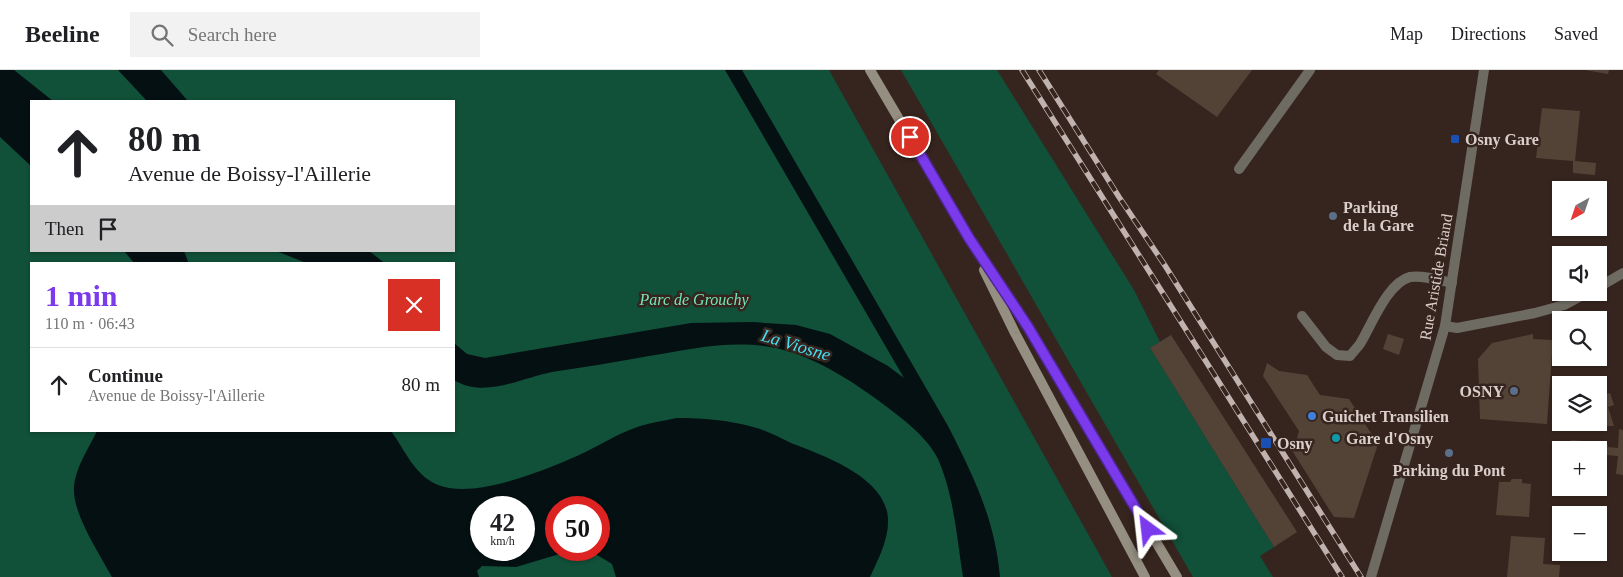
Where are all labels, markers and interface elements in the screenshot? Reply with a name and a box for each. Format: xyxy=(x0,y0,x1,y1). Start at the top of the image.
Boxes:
search box xyxy=(130,12,480,57)
text: Beeline xyxy=(25,21,100,47)
icon: search xyxy=(148,21,176,49)
text: Search here xyxy=(188,24,277,45)
text: Map xyxy=(1390,24,1423,44)
text: Directions xyxy=(1451,24,1526,44)
text: Saved xyxy=(1554,24,1598,44)
pin xyxy=(889,116,931,158)
icon: ahead xyxy=(45,120,110,185)
text: 80 m xyxy=(128,120,201,159)
icon: arrive xyxy=(896,123,924,151)
place label: Osny Gare xyxy=(1465,131,1539,149)
marker: Osny Gare xyxy=(1449,133,1461,145)
text: Avenue de Boissy-l'Aillerie xyxy=(128,161,371,186)
north arrow xyxy=(1552,181,1608,236)
map controls xyxy=(1552,181,1607,561)
place label: Parking de la Gare xyxy=(1343,199,1414,234)
marker: Parking de la Gare xyxy=(1327,210,1339,222)
street label: Rue Aristide Briand xyxy=(1417,213,1455,341)
icon: arrive xyxy=(94,215,122,243)
text: Then xyxy=(45,218,84,239)
button: sound xyxy=(1552,246,1607,301)
text: 1 min xyxy=(45,279,118,312)
button: close xyxy=(388,279,440,331)
park label: Parc de Grouchy xyxy=(639,291,749,309)
button: search xyxy=(1552,311,1607,366)
text: 110 m · 06:43 xyxy=(45,315,135,332)
water label: La Viosne xyxy=(758,325,833,365)
text: Continue xyxy=(88,365,163,386)
icon: ahead xyxy=(45,371,73,399)
text: 80 m xyxy=(401,374,440,395)
button: layers xyxy=(1552,376,1607,431)
place label: OSNY xyxy=(1460,383,1504,400)
marker: OSNY xyxy=(1508,385,1520,397)
text: Avenue de Boissy-l'Aillerie xyxy=(88,387,265,404)
place label: Guichet Transilien xyxy=(1322,408,1449,425)
marker: Guichet Transilien xyxy=(1306,410,1318,422)
place label: Gare d'Osny xyxy=(1346,430,1433,448)
marker: Gare d'Osny xyxy=(1330,432,1342,444)
place label: Osny xyxy=(1277,435,1313,453)
marker: Osny xyxy=(1259,436,1273,450)
button: + xyxy=(1552,441,1607,496)
marker: Parking du Pont xyxy=(1443,447,1455,459)
place label: Parking du Pont xyxy=(1393,462,1506,480)
speed limit sign: 50 xyxy=(545,496,610,561)
position arrow xyxy=(1121,502,1173,554)
button: − xyxy=(1552,506,1607,561)
text: 42 xyxy=(490,509,515,536)
text: km/h xyxy=(490,534,515,548)

